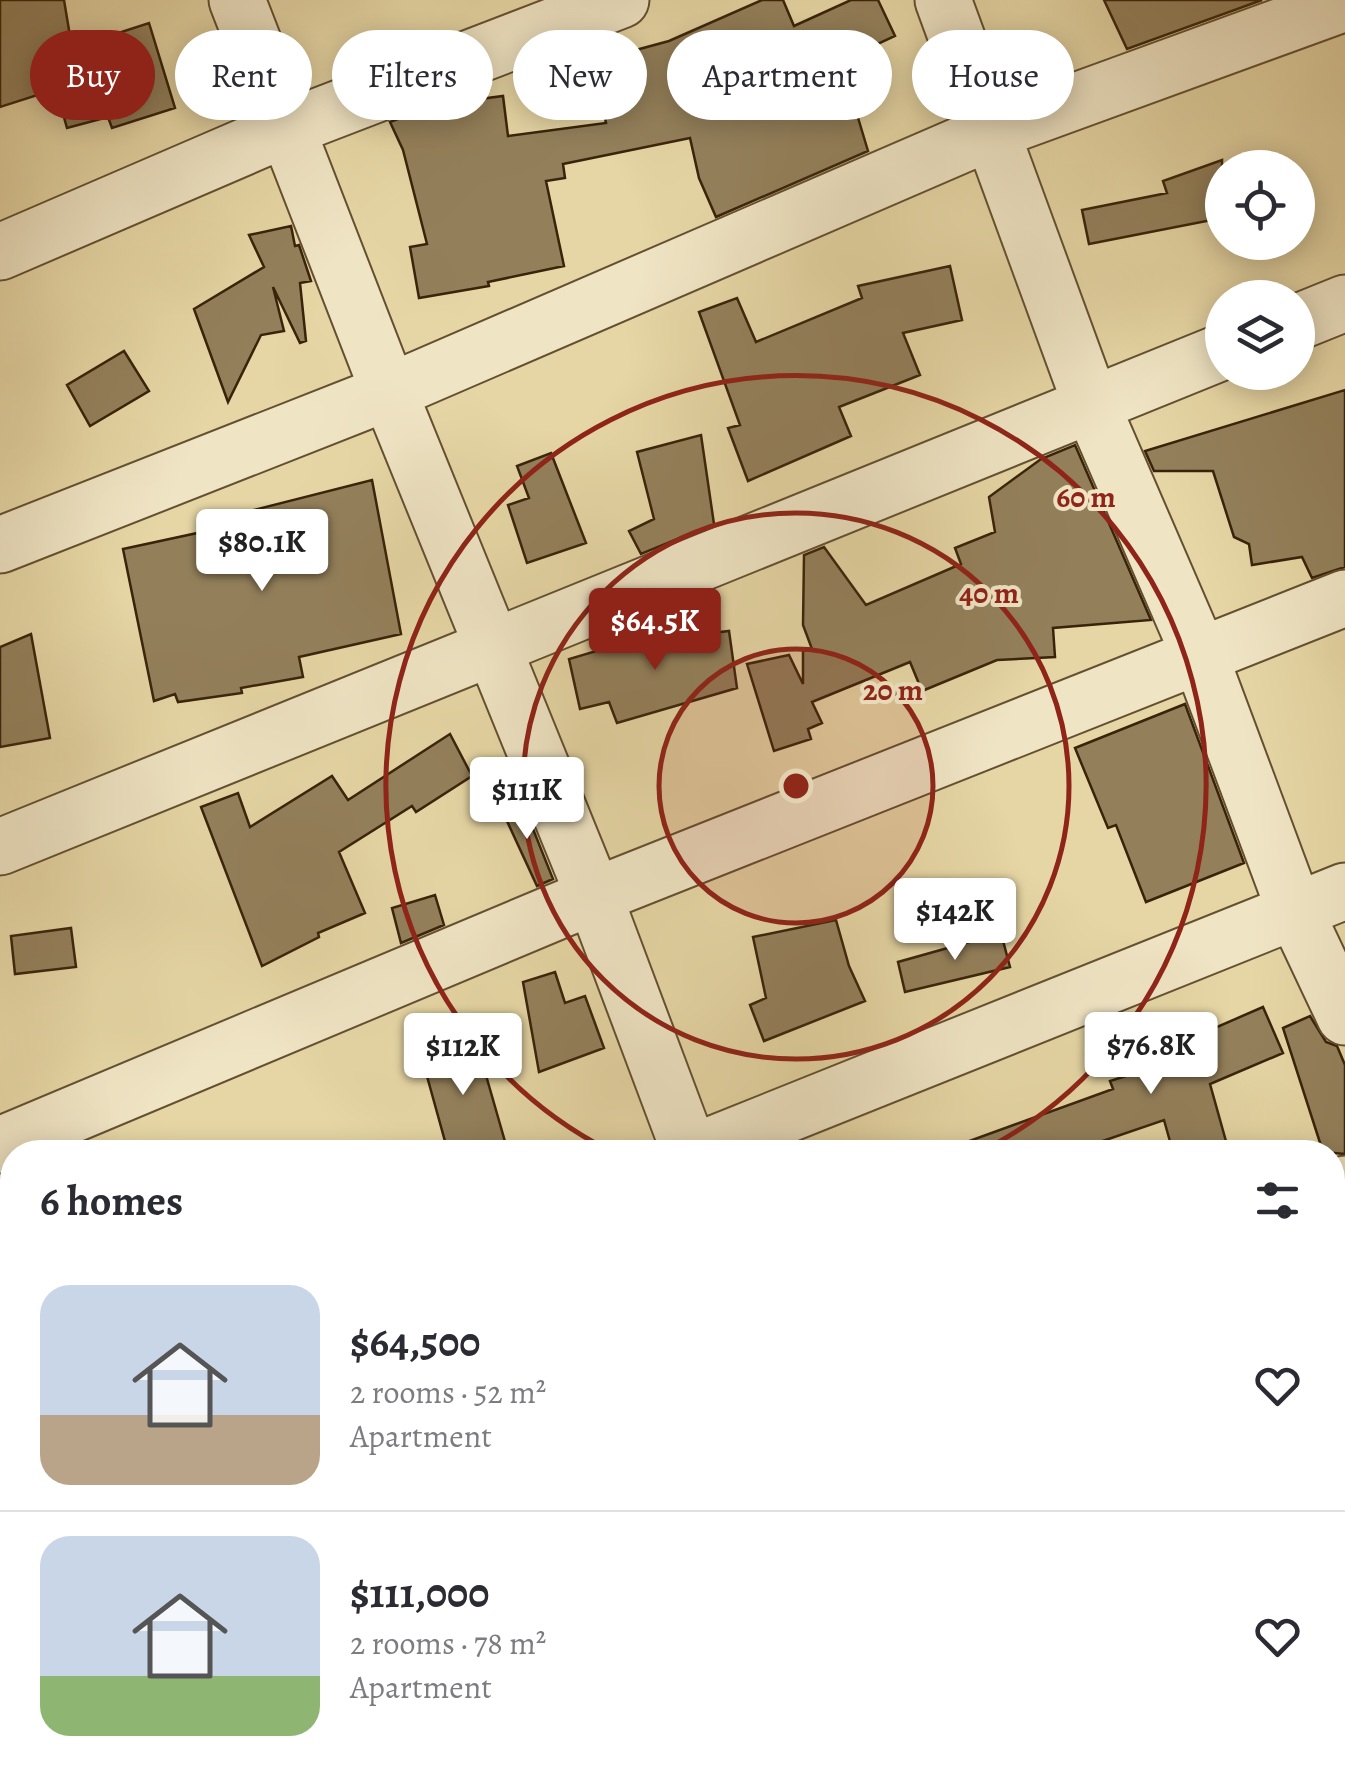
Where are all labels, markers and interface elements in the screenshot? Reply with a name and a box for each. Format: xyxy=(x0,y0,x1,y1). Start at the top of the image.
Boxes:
chip: Buy xyxy=(30,30,155,120)
chip: Rent xyxy=(175,30,312,120)
chip: Filters xyxy=(332,30,493,120)
chip: New xyxy=(513,30,647,120)
chip: Apartment xyxy=(667,30,892,120)
chip: House xyxy=(912,30,1074,120)
map controls xyxy=(1205,150,1315,390)
button: locate xyxy=(1205,150,1315,260)
button: layers xyxy=(1205,280,1315,390)
text: 60 m xyxy=(1056,477,1116,517)
pin: $80.1K xyxy=(181,509,343,594)
text: $80.1K xyxy=(218,519,306,563)
text: 40 m xyxy=(959,573,1019,613)
pin: $64.5K xyxy=(574,588,736,673)
text: $64.5K xyxy=(611,598,699,642)
text: 20 m xyxy=(863,670,923,710)
pin: $111K xyxy=(457,757,597,842)
text: $111K xyxy=(492,767,562,811)
centre of rings xyxy=(778,768,814,804)
pin: $142K xyxy=(885,878,1025,963)
text: $142K xyxy=(916,888,994,932)
pin: $76.8K xyxy=(1070,1012,1232,1097)
pin: $112K xyxy=(393,1013,533,1098)
text: $76.8K xyxy=(1107,1022,1195,1066)
text: $112K xyxy=(426,1023,500,1067)
text: 6 homes xyxy=(40,1172,183,1229)
icon: filters xyxy=(1250,1173,1305,1228)
text: $64,500 xyxy=(350,1313,480,1370)
icon: home xyxy=(120,1325,240,1445)
icon: heart xyxy=(1250,1358,1305,1413)
text: 2 rooms · 52 m² xyxy=(350,1370,546,1414)
text: Apartment xyxy=(350,1414,492,1458)
text: $111,000 xyxy=(350,1564,489,1621)
icon: home xyxy=(120,1576,240,1696)
icon: heart xyxy=(1250,1609,1305,1664)
text: 2 rooms · 78 m² xyxy=(350,1621,546,1665)
text: Apartment xyxy=(350,1665,492,1709)

